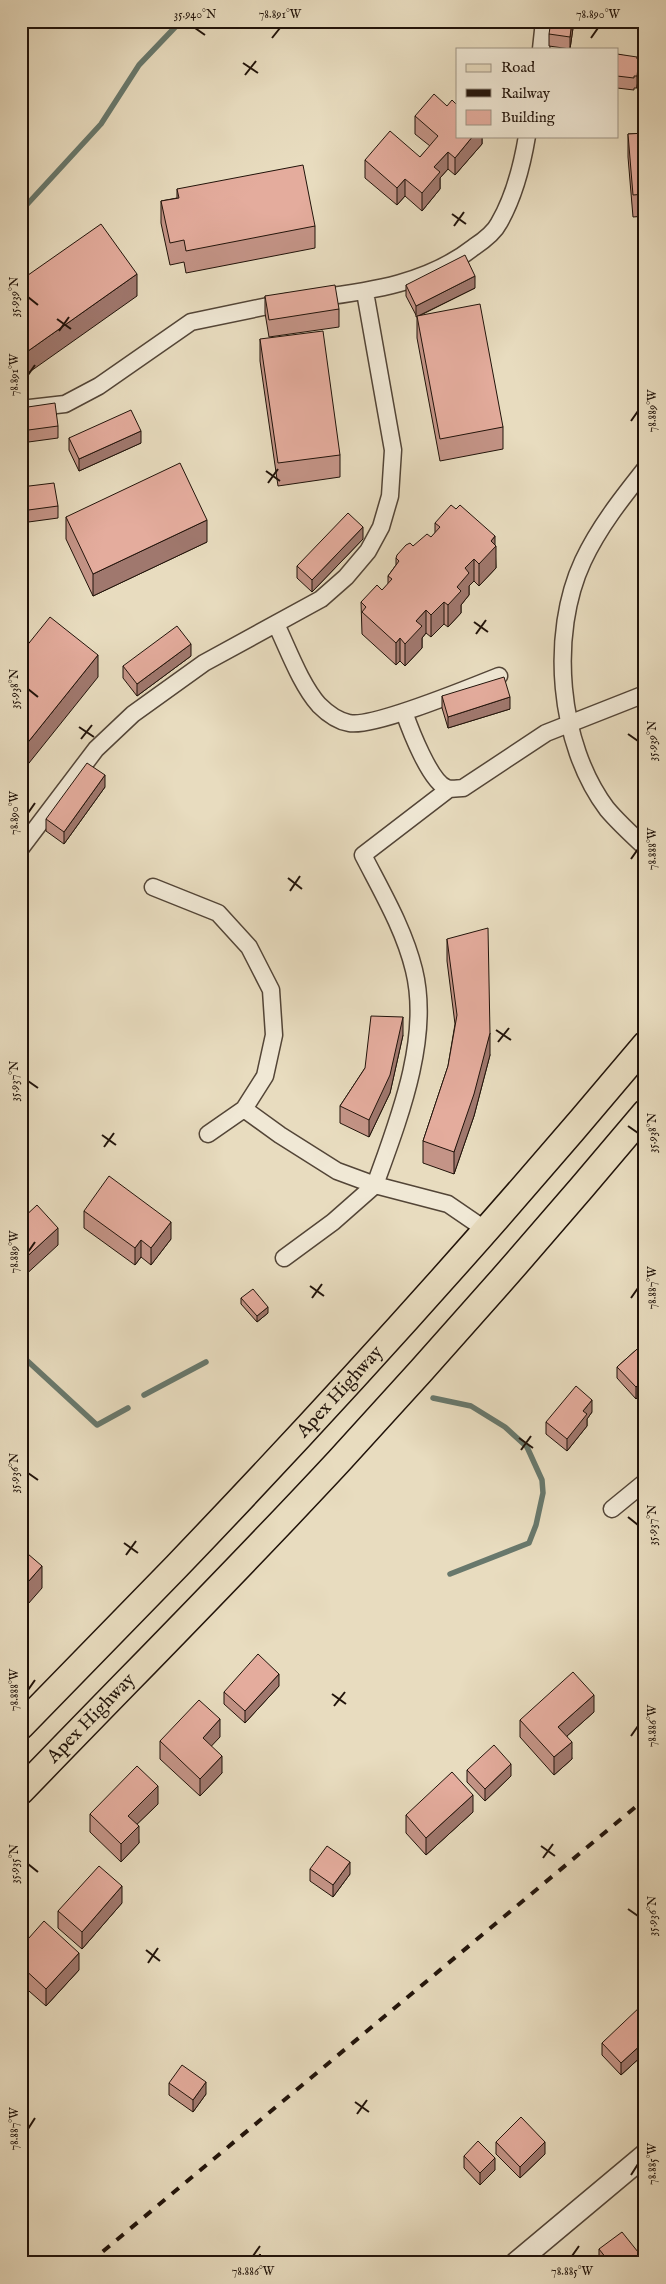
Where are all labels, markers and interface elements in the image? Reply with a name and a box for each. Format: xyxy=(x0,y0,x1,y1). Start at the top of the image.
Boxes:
text: 35.940°N xyxy=(174,7,217,22)
text: 78.891°W xyxy=(259,7,302,22)
text: 78.890°W xyxy=(576,7,621,22)
legend xyxy=(456,48,618,138)
text: Road xyxy=(501,58,536,77)
text: Railway xyxy=(501,84,551,103)
text: Building xyxy=(501,108,556,127)
text: 35.939°N xyxy=(7,276,22,317)
text: 78.891°W xyxy=(7,353,22,396)
text: 78.889°W xyxy=(645,389,660,432)
text: 35.938°N xyxy=(7,668,22,709)
text: 35.939°N xyxy=(645,720,660,761)
text: 78.890°W xyxy=(7,790,22,835)
text: 78.888°W xyxy=(645,827,660,870)
text: 35.937°N xyxy=(7,1060,22,1101)
text: 35.938°N xyxy=(645,1112,660,1153)
text: 78.889°W xyxy=(7,1230,22,1273)
text: 78.887°W xyxy=(645,1266,660,1310)
street label: Apex Highway xyxy=(291,1340,389,1444)
text: 35.936°N xyxy=(7,1452,22,1493)
text: 35.937°N xyxy=(645,1504,660,1545)
text: 78.888°W xyxy=(7,1668,22,1711)
street label: Apex Highway xyxy=(41,1668,141,1769)
text: 78.886°W xyxy=(645,1704,660,1747)
text: 35.935°N xyxy=(7,1844,22,1884)
text: 35.936°N xyxy=(645,1895,660,1936)
text: 78.887°W xyxy=(7,2107,22,2151)
text: 78.885°W xyxy=(645,2143,660,2185)
text: 78.886°W xyxy=(232,2264,275,2279)
text: 78.885°W xyxy=(551,2264,593,2279)

